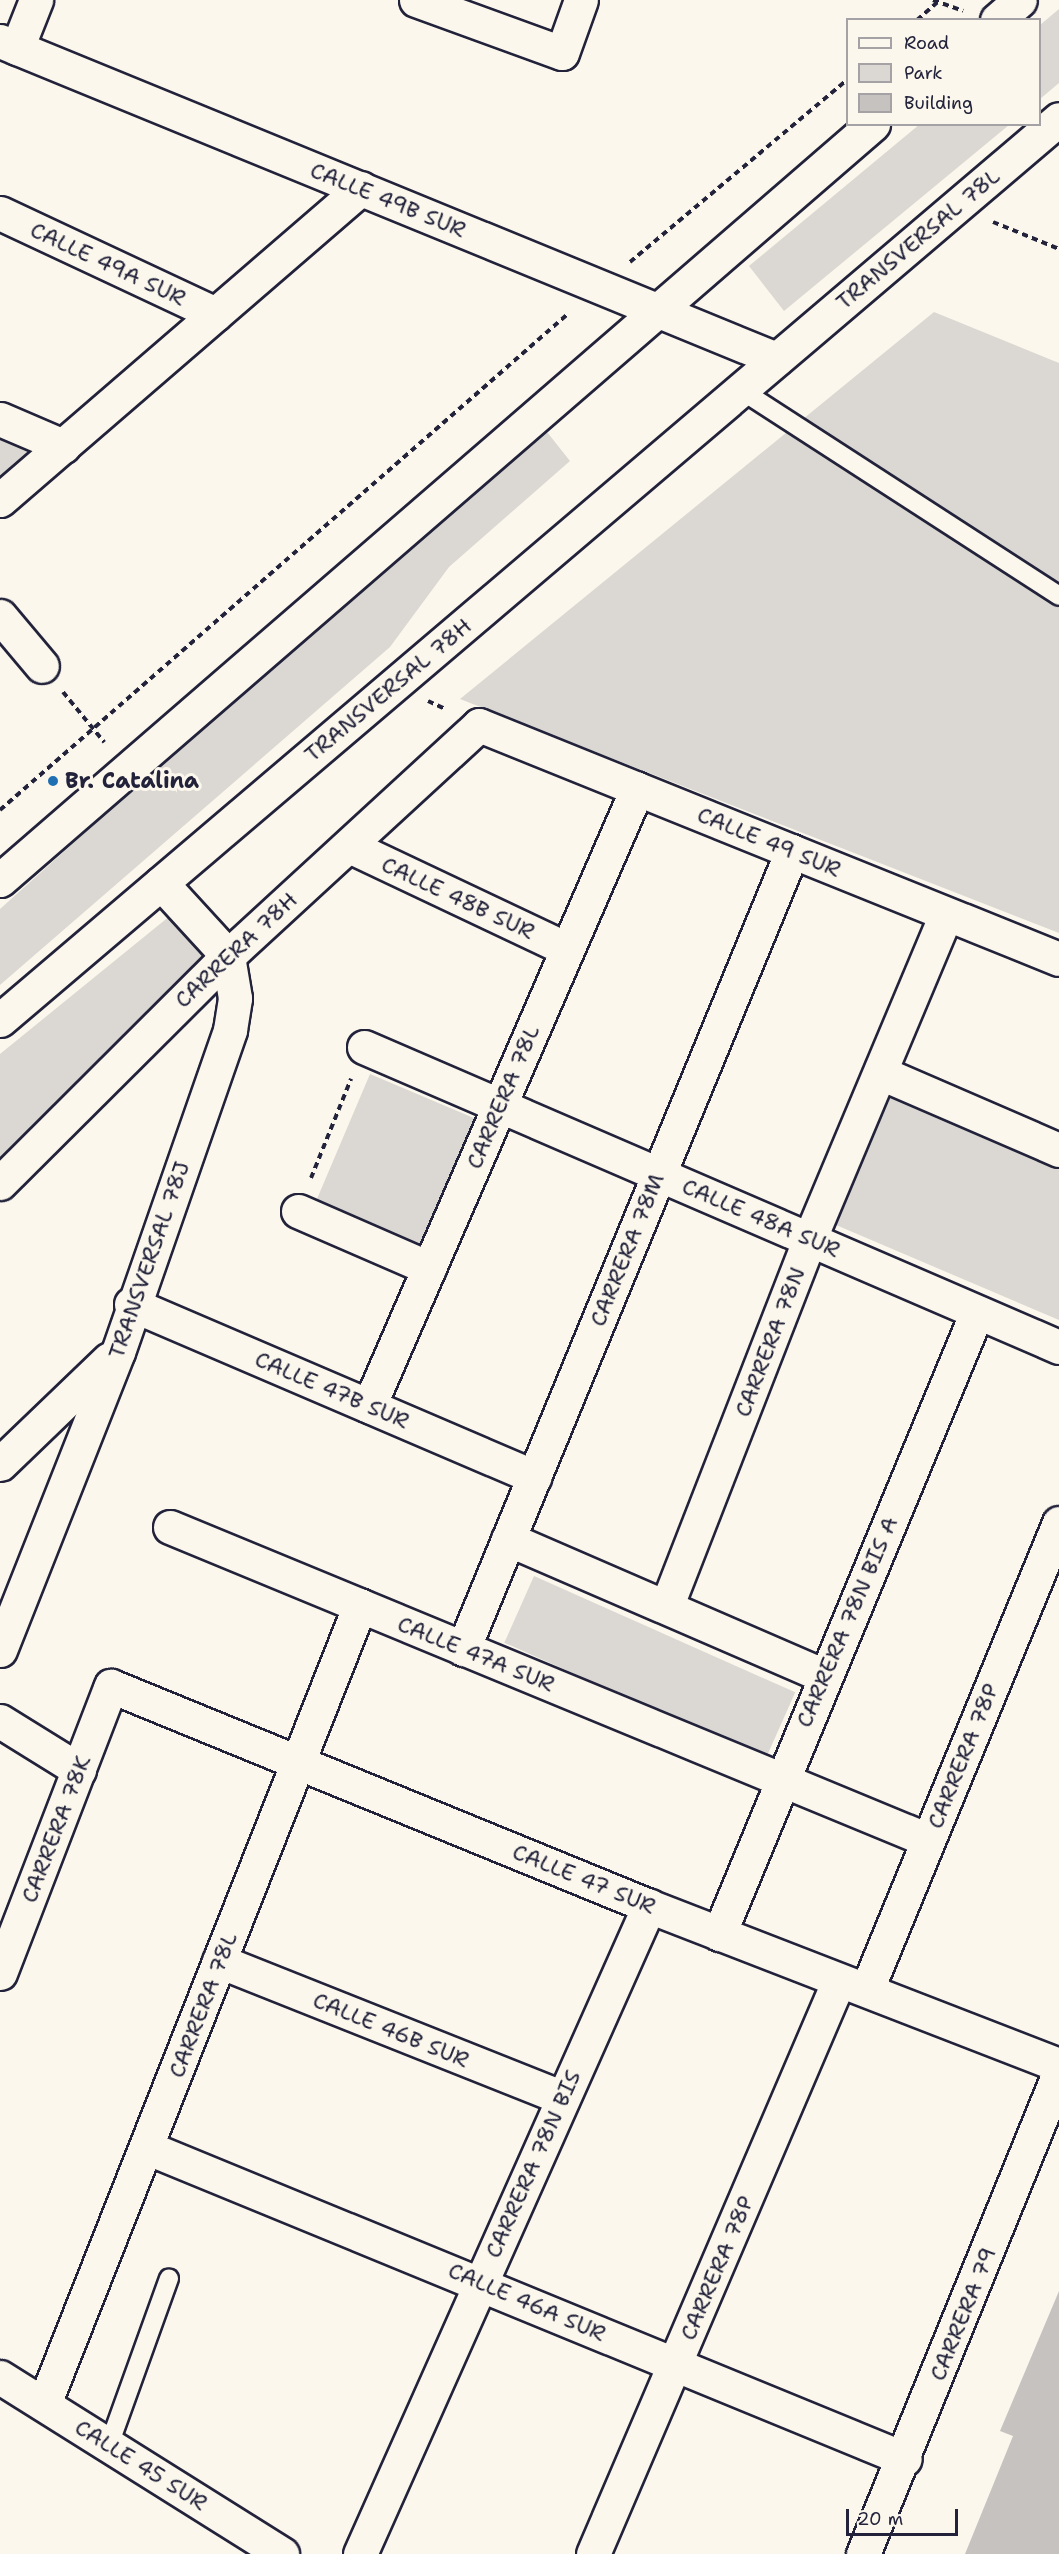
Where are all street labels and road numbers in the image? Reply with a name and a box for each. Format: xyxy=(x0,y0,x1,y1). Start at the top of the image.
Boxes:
street label: CALLE 49B SUR xyxy=(306,157,470,243)
street label: TRANSVERSAL 78L xyxy=(831,163,1005,315)
street label: CALLE 49A SUR xyxy=(26,216,190,312)
street label: TRANSVERSAL 78H xyxy=(299,613,477,767)
street label: CALLE 49 SUR xyxy=(693,801,845,883)
street label: CALLE 48B SUR xyxy=(377,851,539,945)
street label: CARRERA 78H xyxy=(169,887,303,1013)
street label: CARRERA 78L xyxy=(461,1021,545,1173)
street label: TRANSVERSAL 78J xyxy=(103,1158,195,1362)
street label: CARRERA 78M xyxy=(584,1170,670,1330)
street label: CALLE 48A SUR xyxy=(678,1173,844,1263)
street label: CARRERA 78N xyxy=(729,1263,811,1421)
street label: CALLE 47B SUR xyxy=(251,1346,413,1434)
street label: CARRERA 78N BIS A xyxy=(791,1513,903,1731)
street label: CALLE 47A SUR xyxy=(394,1610,558,1698)
street label: CARRERA 78P xyxy=(922,1680,1004,1832)
street label: CARRERA 78K xyxy=(16,1752,96,1906)
street label: CALLE 47 SUR xyxy=(509,1838,659,1920)
street label: CARRERA 78L xyxy=(163,1929,243,2081)
street label: CALLE 46B SUR xyxy=(309,1987,473,2073)
street label: CARRERA 78N BIS xyxy=(480,2066,586,2262)
street label: CARRERA 78P xyxy=(675,2192,759,2344)
street label: CARRERA 79 xyxy=(924,2243,1002,2385)
street label: CALLE 46A SUR xyxy=(444,2257,610,2347)
street label: CALLE 45 SUR xyxy=(70,2414,212,2516)

